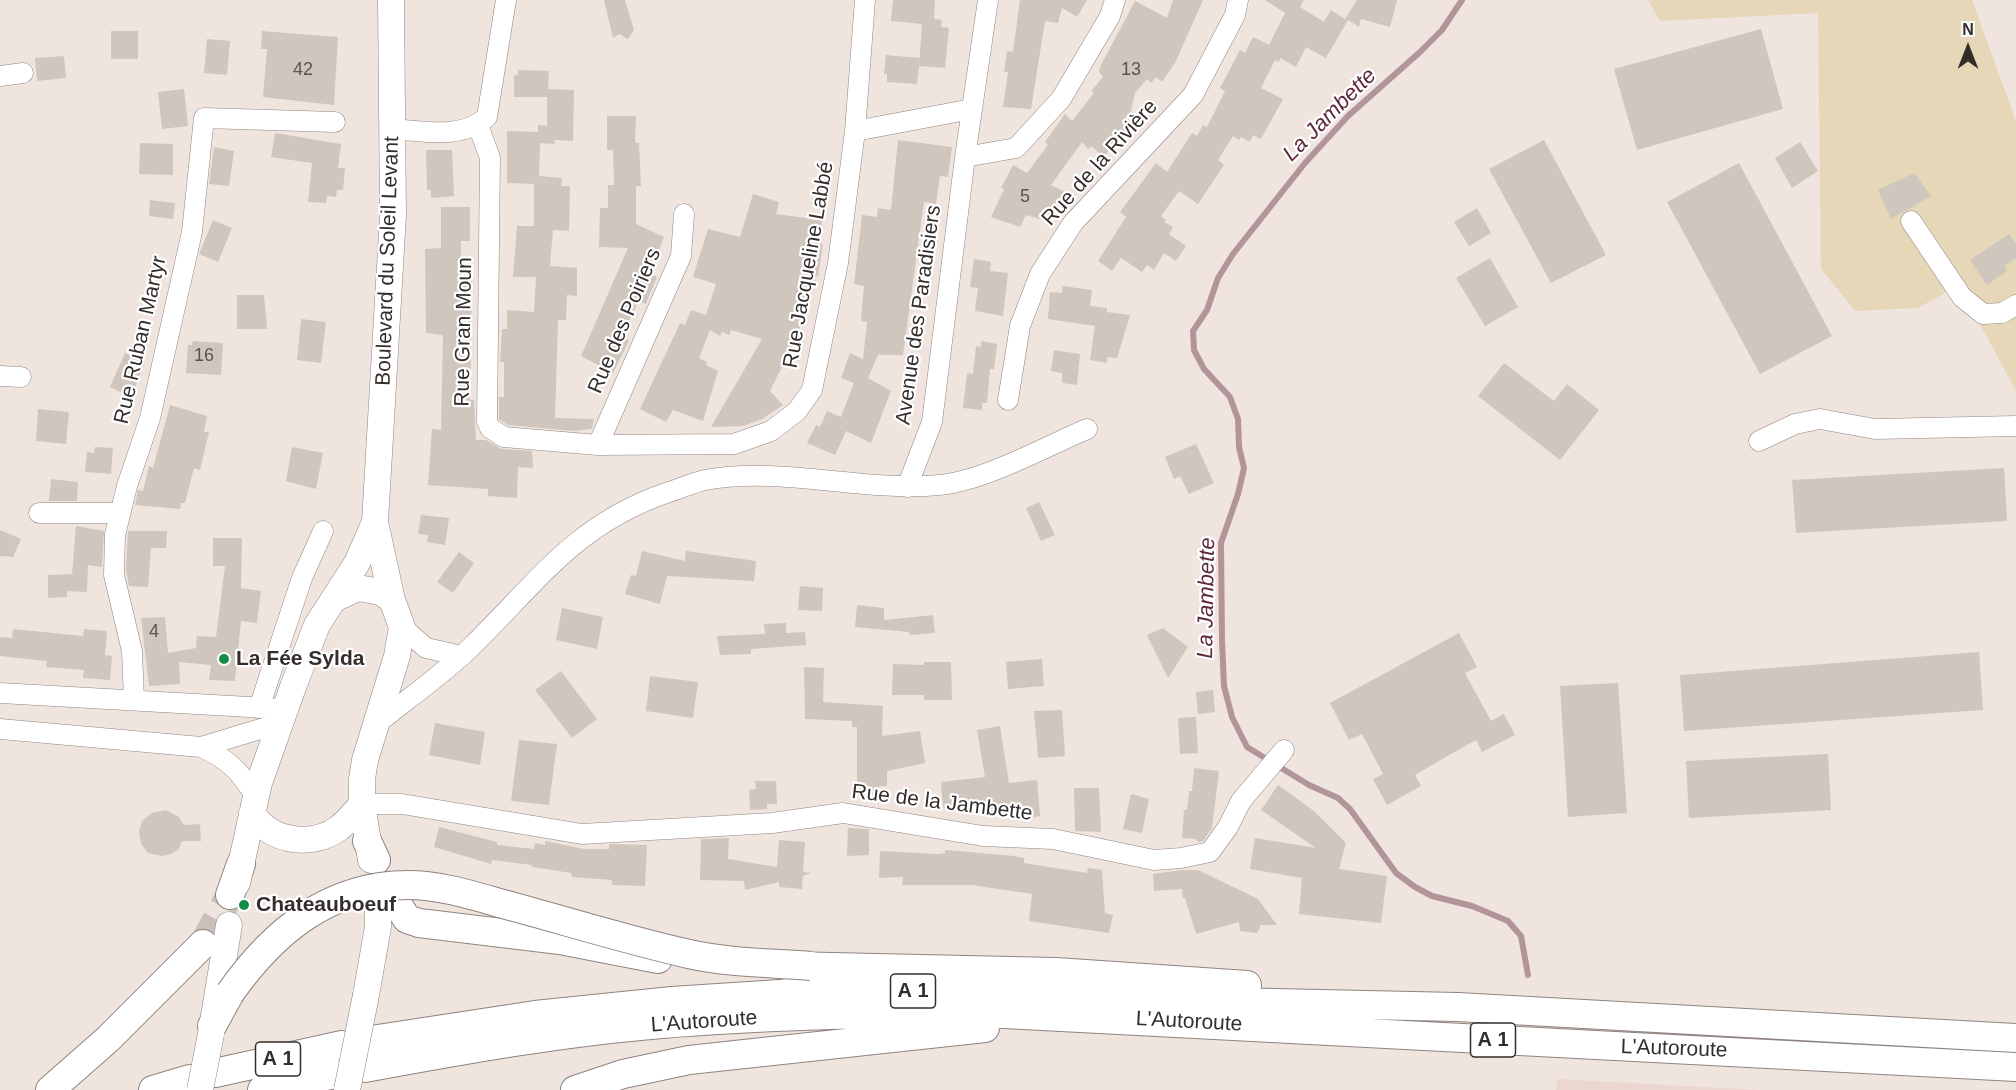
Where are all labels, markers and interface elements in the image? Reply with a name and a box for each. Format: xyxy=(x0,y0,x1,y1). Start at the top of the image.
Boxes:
north arrow xyxy=(1938,18,1998,78)
text: N xyxy=(1962,21,1974,38)
house number: 42 xyxy=(293,59,313,81)
house number: 13 xyxy=(1121,59,1141,81)
water label: La Jambette xyxy=(1278,63,1382,167)
street label: Rue de la Rivière xyxy=(1037,95,1163,231)
street label: Boulevard du Soleil Levant xyxy=(371,136,405,386)
street label: Rue Jacqueline Labbé xyxy=(778,160,840,370)
house number: 5 xyxy=(1020,186,1030,208)
street label: Avenue des Paradisiers xyxy=(891,204,947,426)
street label: Rue des Poiriers xyxy=(583,245,667,397)
street label: Rue Ruban Martyr xyxy=(109,254,173,426)
street label: Rue Gran Moun xyxy=(450,257,478,407)
house number: 16 xyxy=(194,345,214,367)
water label: La Jambette xyxy=(1193,537,1221,659)
house number: 4 xyxy=(149,621,159,643)
place label: La Fée Sylda xyxy=(236,646,364,672)
marker: La Fée Sylda xyxy=(217,652,231,666)
street label: Rue de la Jambette xyxy=(850,779,1034,827)
place label: Chateauboeuf xyxy=(256,892,396,918)
marker: Chateauboeuf xyxy=(237,898,251,912)
road number: A 1 xyxy=(890,974,936,1008)
street label: L'Autoroute xyxy=(650,1006,758,1038)
street label: L'Autoroute xyxy=(1135,1007,1243,1037)
road number: A 1 xyxy=(1470,1023,1516,1057)
street label: L'Autoroute xyxy=(1620,1035,1728,1063)
road number: A 1 xyxy=(256,1042,300,1076)

